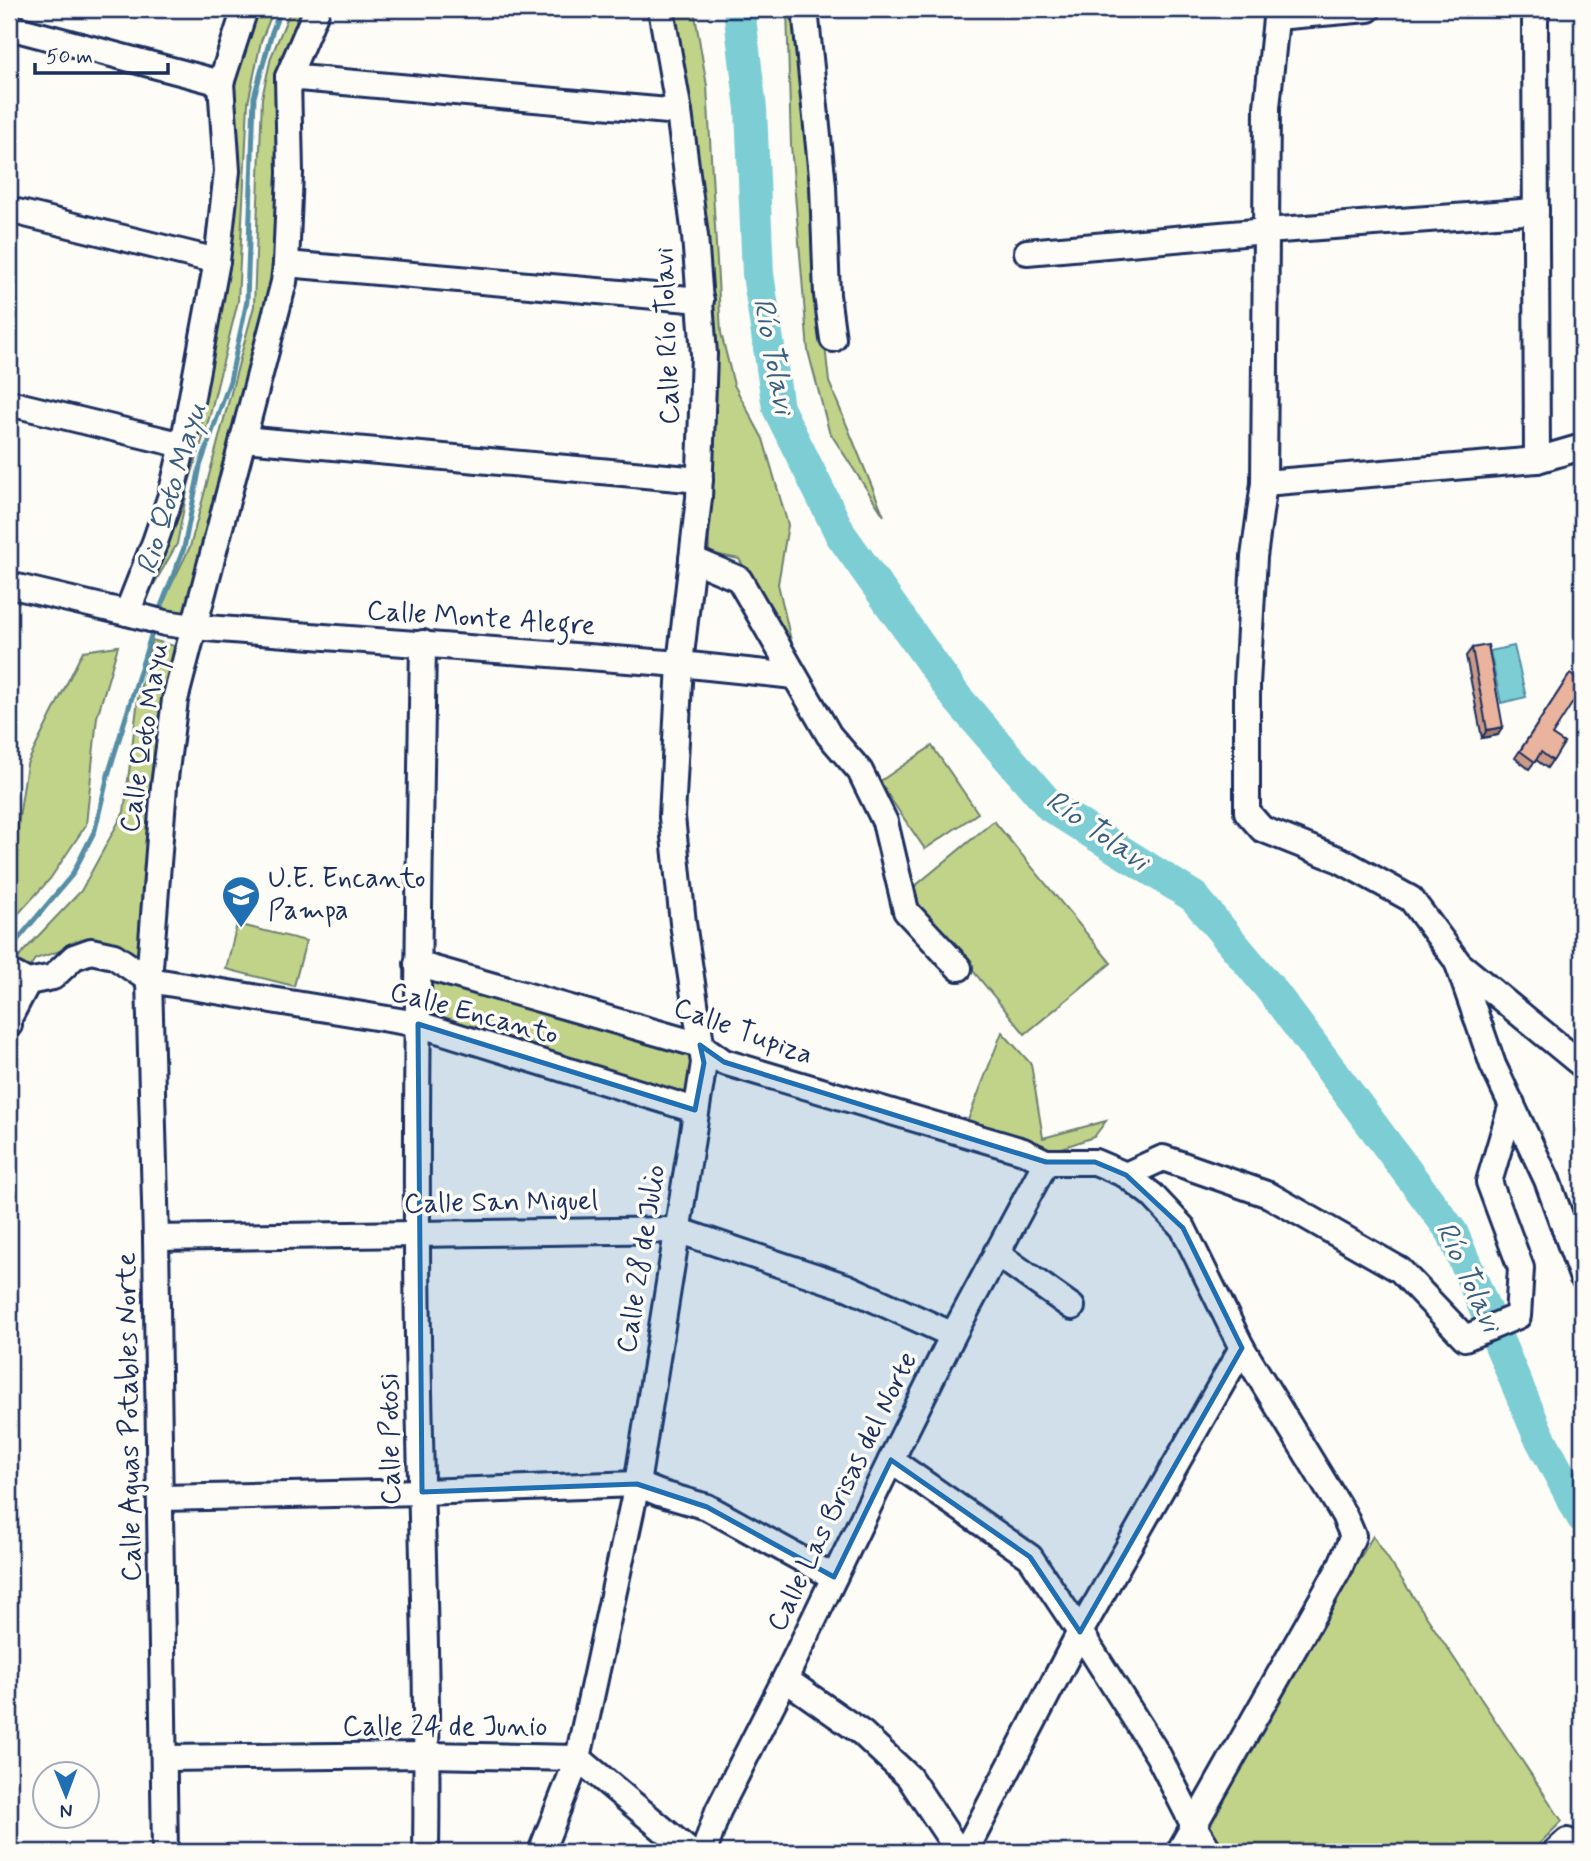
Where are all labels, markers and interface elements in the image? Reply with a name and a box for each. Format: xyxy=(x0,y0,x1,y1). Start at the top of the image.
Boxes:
scale bar xyxy=(35,32,168,76)
text: 50 m xyxy=(46,43,93,71)
street label: Calle Río Tolavi xyxy=(646,247,690,425)
water label: Río Tolavi xyxy=(743,295,804,421)
water label: Rio Qoto Mayu xyxy=(127,399,217,579)
street label: Calle Monte Alegre xyxy=(365,593,597,648)
street label: Calle Qoto Mayu xyxy=(112,640,178,836)
water label: Río Tolavi xyxy=(1038,781,1159,883)
place label: U.E. Encanto Pampa xyxy=(268,861,426,930)
school or university icon: U.E. Encanto Pampa xyxy=(220,874,262,929)
street label: Calle Encanto xyxy=(386,974,562,1054)
street label: Calle Tupiza xyxy=(668,990,818,1074)
street label: Calle 28 de Julio xyxy=(609,1162,675,1356)
street label: Calle San Miguel xyxy=(404,1183,598,1223)
water label: Río Tolavi xyxy=(1425,1215,1512,1341)
street label: Calle Aguas Potables Norte xyxy=(109,1252,151,1582)
street label: Calle Las Brisas del Norte xyxy=(759,1346,927,1638)
street label: Calle Potosi xyxy=(371,1372,411,1506)
street label: Calle 24 de Junio xyxy=(343,1709,547,1746)
north arrow xyxy=(32,1759,102,1829)
text: N xyxy=(60,1798,73,1823)

